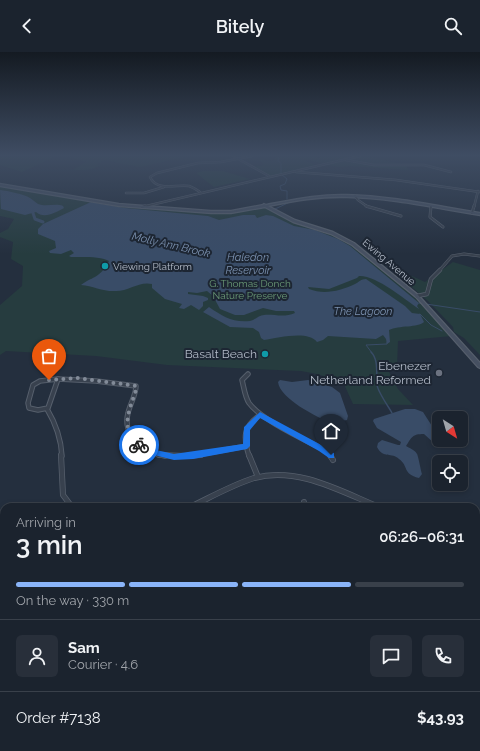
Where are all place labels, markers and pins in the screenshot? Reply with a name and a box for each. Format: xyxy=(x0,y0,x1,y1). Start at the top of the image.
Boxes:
marker: Viewing Platform xyxy=(100,261,110,271)
place label: Viewing Platform xyxy=(113,261,192,272)
pin xyxy=(32,339,66,380)
place label: Basalt Beach xyxy=(185,347,257,361)
marker: Basalt Beach xyxy=(260,349,270,359)
place label: Ebenezer Netherland Reformed xyxy=(310,359,432,387)
marker: Ebenezer Netherland Reformed xyxy=(434,368,444,378)
pin xyxy=(314,414,348,455)

